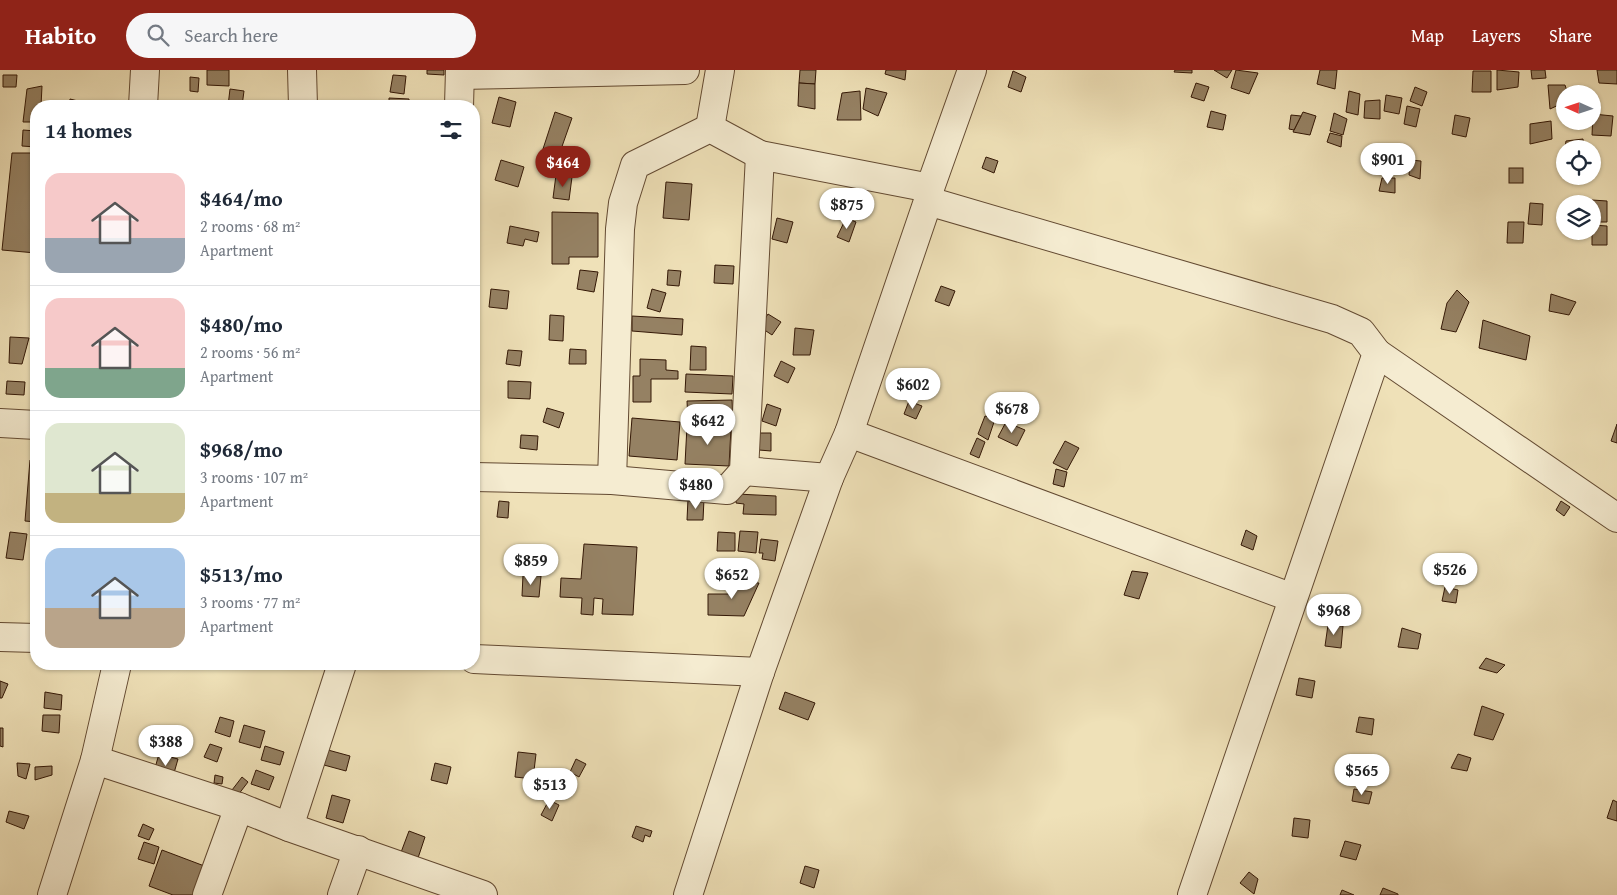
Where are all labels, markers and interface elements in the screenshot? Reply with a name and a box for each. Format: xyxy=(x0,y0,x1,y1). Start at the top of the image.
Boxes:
search box xyxy=(126,13,476,58)
text: Habito xyxy=(25,18,96,53)
icon: search xyxy=(144,21,172,49)
text: Search here xyxy=(184,21,278,49)
text: Map xyxy=(1411,22,1444,49)
text: Layers xyxy=(1472,22,1521,49)
text: Share xyxy=(1549,22,1592,49)
north arrow xyxy=(1556,85,1601,130)
map controls xyxy=(1556,85,1601,240)
text: 14 homes xyxy=(45,115,132,146)
icon: filters xyxy=(437,116,465,144)
button: locate xyxy=(1556,140,1601,185)
pin: $901 xyxy=(1358,142,1418,185)
pin: $464 xyxy=(533,146,593,188)
text: $901 xyxy=(1371,147,1405,171)
text: $464 xyxy=(546,150,580,174)
text: $464/mo xyxy=(200,183,283,214)
pin: $875 xyxy=(817,188,877,230)
text: $875 xyxy=(830,192,864,216)
icon: home xyxy=(85,193,145,253)
button: layers xyxy=(1556,195,1601,240)
text: 2 rooms · 68 m² xyxy=(200,214,300,238)
text: Apartment xyxy=(200,238,273,262)
text: $480/mo xyxy=(200,309,283,340)
icon: home xyxy=(85,318,145,378)
text: 2 rooms · 56 m² xyxy=(200,340,300,364)
text: Apartment xyxy=(200,364,273,388)
pin: $602 xyxy=(883,368,943,410)
text: $602 xyxy=(896,372,930,396)
pin: $678 xyxy=(982,392,1042,434)
text: $678 xyxy=(995,396,1029,420)
pin: $642 xyxy=(678,404,738,446)
text: $642 xyxy=(691,408,725,432)
text: $968/mo xyxy=(200,434,283,465)
icon: home xyxy=(85,443,145,503)
text: 3 rooms · 107 m² xyxy=(200,465,308,489)
pin: $480 xyxy=(666,468,726,510)
text: $480 xyxy=(679,472,713,496)
text: Apartment xyxy=(200,489,273,513)
pin: $859 xyxy=(501,544,561,586)
text: $859 xyxy=(514,548,548,572)
pin: $526 xyxy=(1420,552,1480,595)
text: $526 xyxy=(1433,557,1467,581)
pin: $652 xyxy=(702,558,762,600)
text: $513/mo xyxy=(200,559,283,590)
text: $652 xyxy=(715,562,749,586)
icon: home xyxy=(85,568,145,628)
text: 3 rooms · 77 m² xyxy=(200,590,300,614)
pin: $968 xyxy=(1304,594,1364,636)
text: $968 xyxy=(1317,598,1351,622)
text: Apartment xyxy=(200,614,273,638)
pin: $388 xyxy=(136,724,196,767)
text: $388 xyxy=(149,729,183,753)
pin: $565 xyxy=(1332,754,1392,796)
text: $565 xyxy=(1345,758,1379,782)
pin: $513 xyxy=(520,768,580,810)
text: $513 xyxy=(533,772,567,796)

